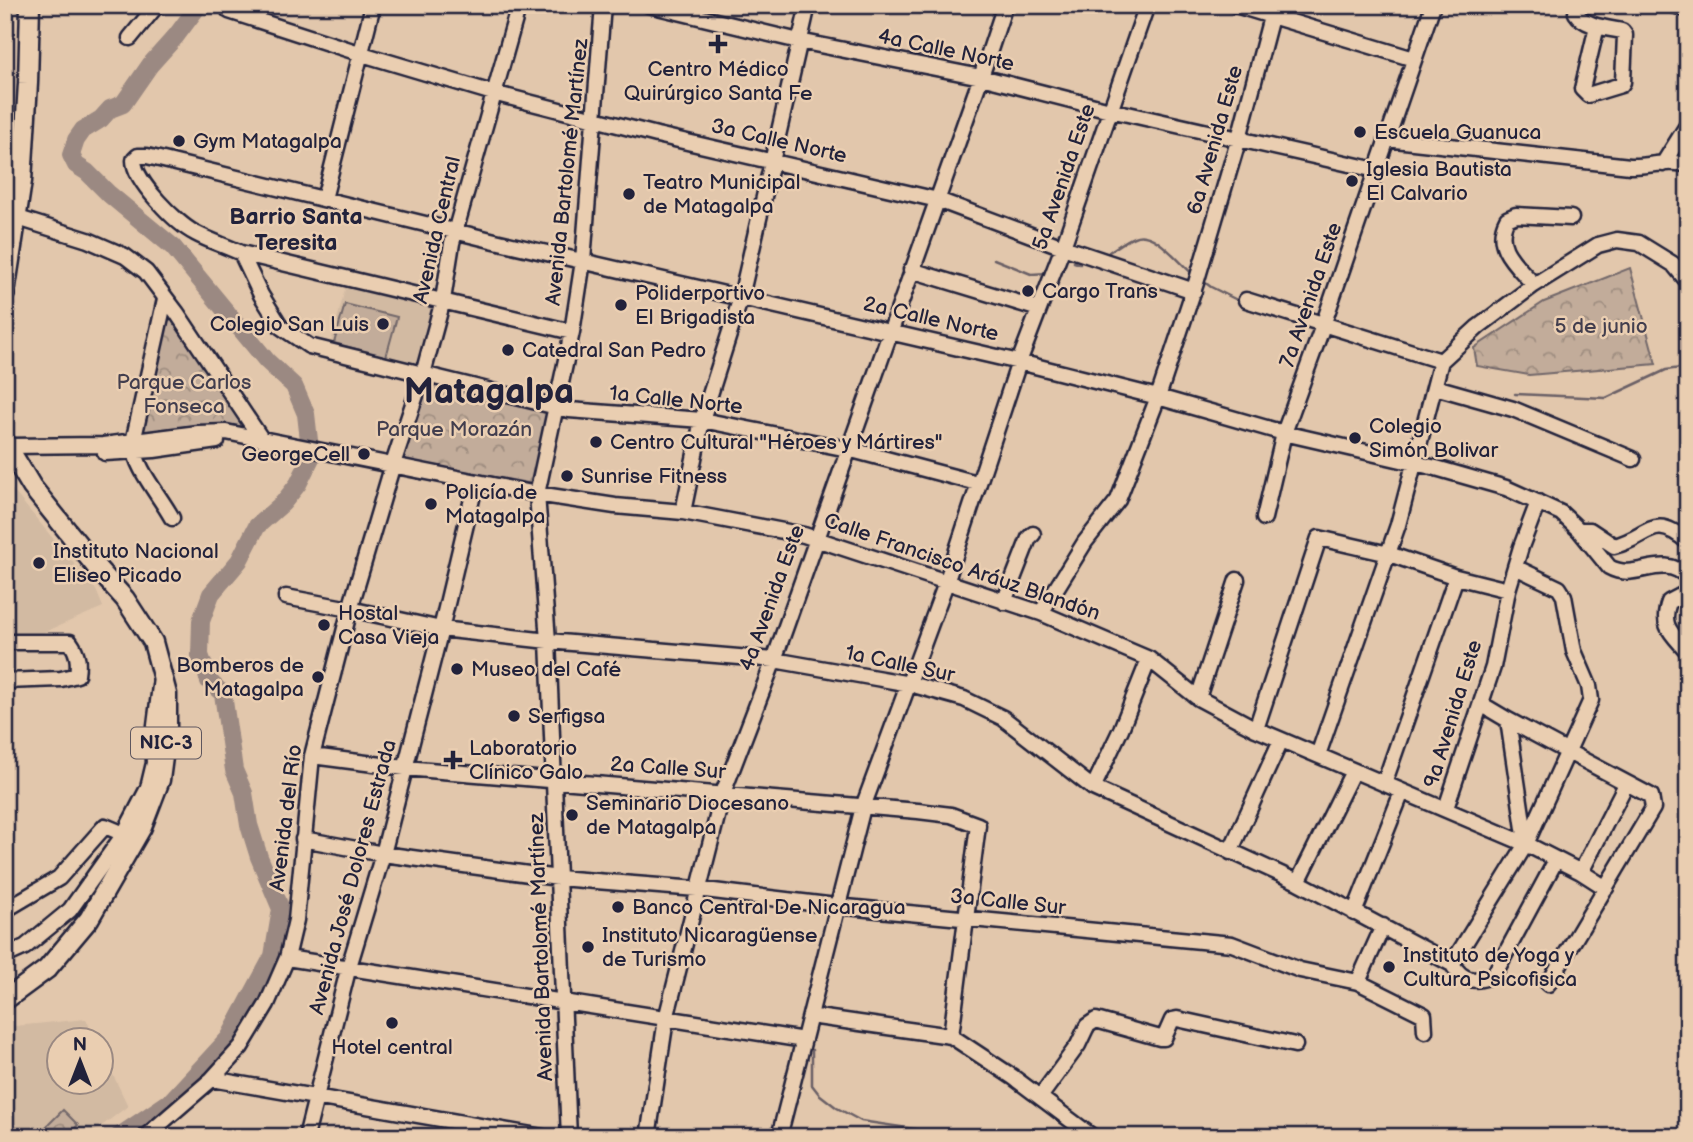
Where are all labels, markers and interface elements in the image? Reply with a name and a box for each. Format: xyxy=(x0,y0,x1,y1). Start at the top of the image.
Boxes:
street label: 4a Calle Norte xyxy=(876,23,1016,77)
marker: Centro Médico Quirúrgico Santa Fe xyxy=(708,34,728,54)
street label: Avenida Bartolomé Martínez xyxy=(541,36,594,307)
place label: Centro Médico Quirúrgico Santa Fe xyxy=(624,57,812,106)
street label: 6a Avenida Este xyxy=(1182,63,1248,217)
street label: 5a Avenida Este xyxy=(1027,101,1101,253)
street label: 3a Calle Norte xyxy=(709,113,849,169)
place label: Escuela Guanuca xyxy=(1374,120,1541,145)
marker: Escuela Guanuca xyxy=(1352,124,1368,140)
place label: Gym Matagalpa xyxy=(193,129,342,154)
marker: Gym Matagalpa xyxy=(171,133,187,149)
street label: Avenida Central xyxy=(408,154,466,306)
place label: Iglesia Bautista El Calvario xyxy=(1366,157,1512,206)
place label: Teatro Municipal de Matagalpa xyxy=(643,170,800,219)
marker: Iglesia Bautista El Calvario xyxy=(1344,173,1360,189)
marker: Teatro Municipal de Matagalpa xyxy=(621,186,637,202)
district label: Barrio Santa Teresita xyxy=(229,203,363,257)
street label: 7a Avenida Este xyxy=(1275,219,1347,371)
place label: Cargo Trans xyxy=(1042,279,1158,304)
place label: Poliderportivo El Brigadista xyxy=(635,281,765,330)
marker: Cargo Trans xyxy=(1020,283,1036,299)
street label: 2a Calle Norte xyxy=(861,291,1001,347)
marker: Poliderportivo El Brigadista xyxy=(613,297,629,313)
place label: Colegio San Luis xyxy=(210,312,369,337)
park label: 5 de junio xyxy=(1554,314,1648,339)
marker: Colegio San Luis xyxy=(375,316,391,332)
place label: Catedral San Pedro xyxy=(522,338,706,363)
marker: Catedral San Pedro xyxy=(500,342,516,358)
park label: Parque Carlos Fonseca xyxy=(117,370,251,419)
district label: Matagalpa xyxy=(404,371,574,414)
street label: 1a Calle Norte xyxy=(608,381,744,419)
place label: Colegio Simón Bolivar xyxy=(1369,414,1498,463)
park label: Parque Morazán xyxy=(376,417,532,442)
place label: Centro Cultural "Héroes y Mártires" xyxy=(610,430,943,455)
marker: Colegio Simón Bolivar xyxy=(1347,430,1363,446)
marker: Centro Cultural "Héroes y Mártires" xyxy=(588,434,604,450)
place label: GeorgeCell xyxy=(241,442,350,467)
marker: GeorgeCell xyxy=(356,446,372,462)
place label: Sunrise Fitness xyxy=(581,464,727,489)
marker: Sunrise Fitness xyxy=(559,468,575,484)
place label: Policía de Matagalpa xyxy=(445,480,546,529)
marker: Policía de Matagalpa xyxy=(423,496,439,512)
street label: Calle Francisco Aráuz Blandón xyxy=(821,508,1103,626)
street label: 4a Avenida Este xyxy=(734,521,810,675)
place label: Instituto Nacional Eliseo Picado xyxy=(53,539,219,588)
marker: Instituto Nacional Eliseo Picado xyxy=(31,555,47,571)
place label: Hostal Casa Vieja xyxy=(338,601,439,650)
marker: Hostal Casa Vieja xyxy=(316,617,332,633)
street label: 9a Avenida Este xyxy=(1419,637,1487,791)
street label: 1a Calle Sur xyxy=(843,640,957,688)
place label: Bomberos de Matagalpa xyxy=(176,653,304,702)
place label: Museo del Café xyxy=(471,657,622,682)
marker: Museo del Café xyxy=(449,661,465,677)
marker: Bomberos de Matagalpa xyxy=(310,669,326,685)
place label: Serfigsa xyxy=(528,704,605,729)
marker: Serfigsa xyxy=(506,708,522,724)
road number: NIC-3 xyxy=(131,728,201,758)
place label: Laboratorio Clínico Galo xyxy=(469,736,583,785)
street label: Avenida José Dolores Estrada xyxy=(304,737,402,1017)
street label: Avenida del Río xyxy=(265,743,307,893)
marker: Laboratorio Clínico Galo xyxy=(443,750,463,770)
street label: 2a Calle Sur xyxy=(609,751,727,785)
place label: Seminario Diocesano de Matagalpa xyxy=(586,791,789,840)
marker: Seminario Diocesano de Matagalpa xyxy=(564,807,580,823)
street label: Avenida Bartolomé Martínez xyxy=(524,811,558,1082)
street label: 3a Calle Sur xyxy=(949,883,1067,921)
place label: Banco Central De Nicaragua xyxy=(632,895,906,920)
marker: Banco Central De Nicaragua xyxy=(610,899,626,915)
place label: Instituto Nicaragüense de Turismo xyxy=(602,923,817,972)
marker: Instituto Nicaragüense de Turismo xyxy=(580,939,596,955)
place label: Instituto de Yoga y Cultura Psicofisica xyxy=(1403,943,1577,992)
marker: Instituto de Yoga y Cultura Psicofisica xyxy=(1381,959,1397,975)
marker: Hotel central xyxy=(384,1015,400,1031)
north arrow xyxy=(46,1026,116,1096)
text: N xyxy=(73,1034,87,1057)
place label: Hotel central xyxy=(331,1035,453,1060)

